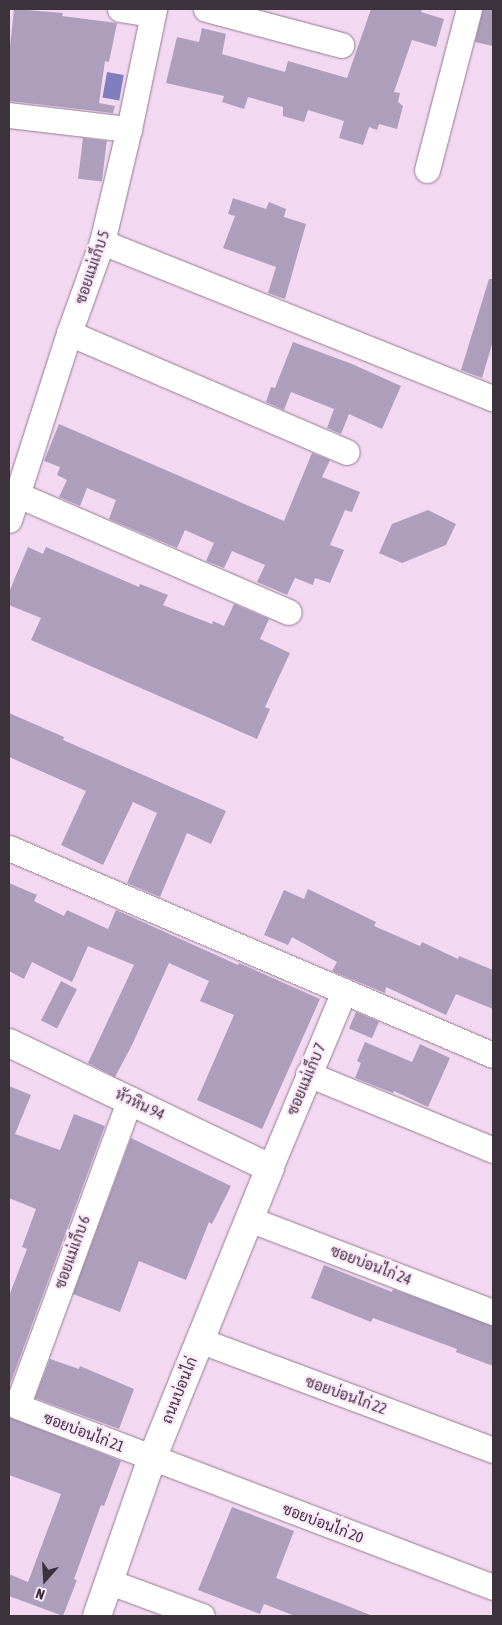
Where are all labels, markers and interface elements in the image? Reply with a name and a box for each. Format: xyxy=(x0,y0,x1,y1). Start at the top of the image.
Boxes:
street label: ซอยแม่เก็บ 5 xyxy=(71,228,113,306)
street label: ซอยแม่เก็บ 7 xyxy=(283,1040,329,1118)
street label: หัวหิน 94 xyxy=(112,1084,168,1124)
street label: ซอยแม่เก็บ 6 xyxy=(50,1213,94,1291)
street label: ซอยบ่อนไก่ 24 xyxy=(328,1241,414,1289)
street label: ถนนบ่อนไก่ xyxy=(157,1354,201,1426)
street label: ซอยบ่อนไก่ 22 xyxy=(303,1372,389,1418)
street label: ซอยบ่อนไก่ 21 xyxy=(41,1408,127,1456)
street label: ซอยบ่อนไก่ 20 xyxy=(280,1499,366,1547)
north arrow xyxy=(20,1555,70,1605)
text: N xyxy=(34,1585,47,1603)

